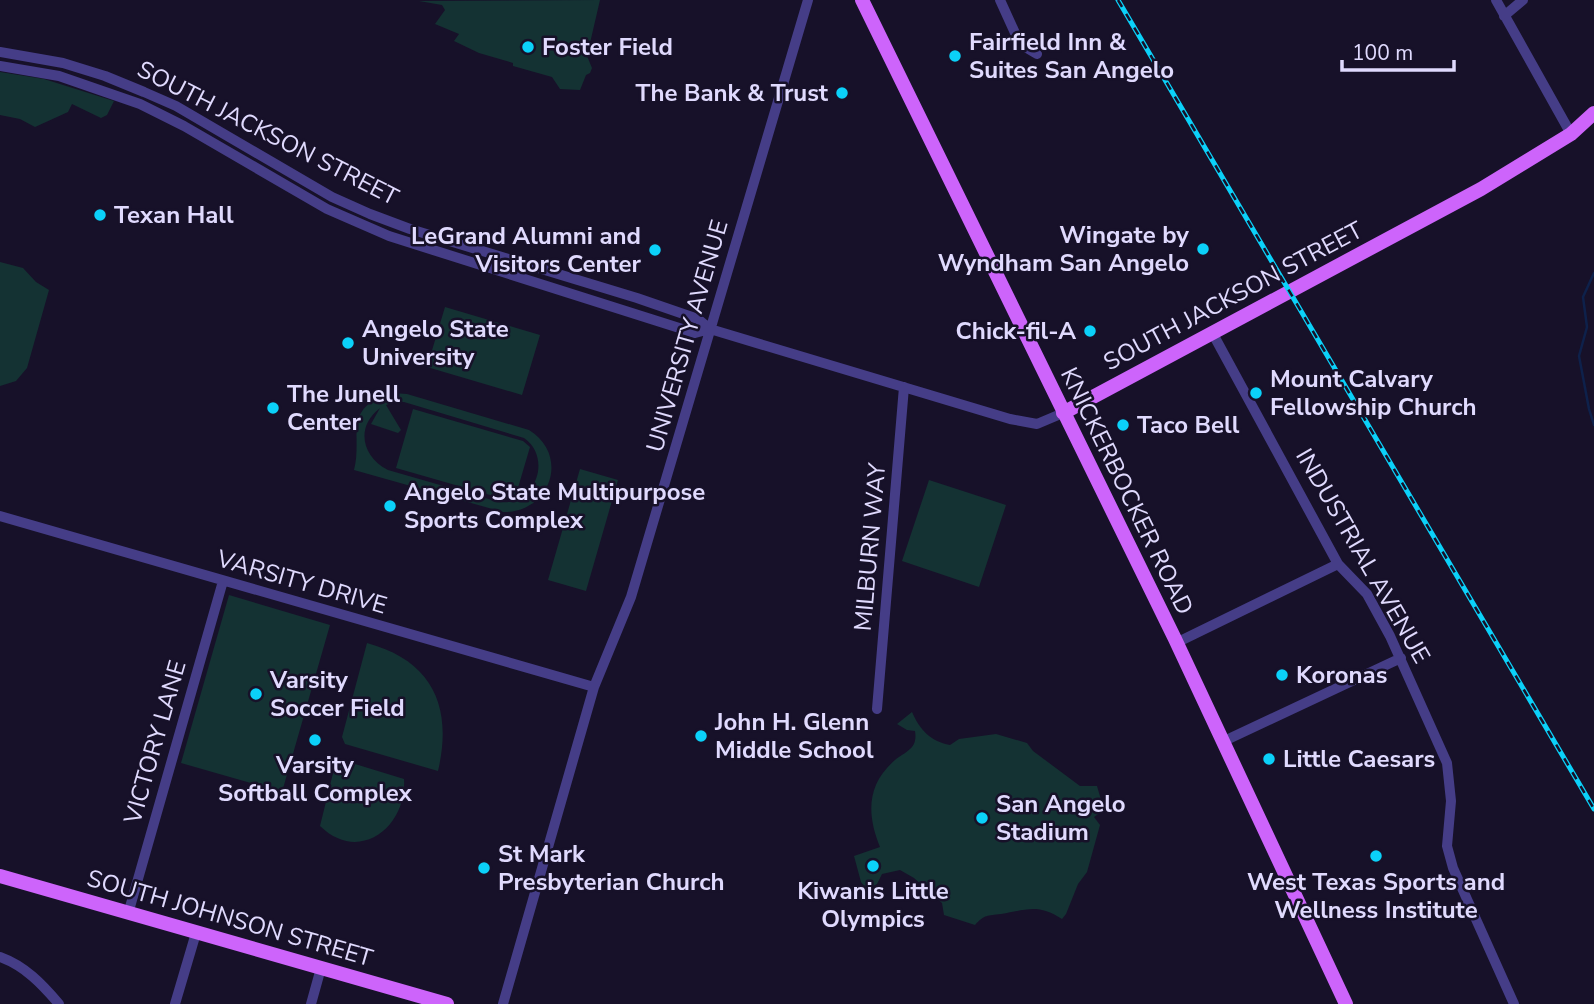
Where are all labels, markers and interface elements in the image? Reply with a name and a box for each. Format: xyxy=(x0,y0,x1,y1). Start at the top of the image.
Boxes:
place label: Fairfield Inn & Suites San Angelo xyxy=(969,26,1174,86)
scale bar xyxy=(1342,28,1454,72)
place label: Foster Field xyxy=(542,31,673,63)
marker: Foster Field xyxy=(520,39,536,55)
text: 100 m xyxy=(1352,39,1413,67)
marker: Fairfield Inn & Suites San Angelo xyxy=(947,48,963,64)
street label: SOUTH JACKSON STREET xyxy=(132,53,405,213)
place label: The Bank & Trust xyxy=(635,77,829,109)
marker: The Bank & Trust xyxy=(834,85,850,101)
place label: Texan Hall xyxy=(114,199,234,231)
marker: Texan Hall xyxy=(92,207,108,223)
street label: SOUTH JACKSON STREET xyxy=(1098,214,1369,378)
street label: UNIVERSITY AVENUE xyxy=(639,216,735,456)
place label: Wingate by Wyndham San Angelo xyxy=(938,219,1189,279)
place label: LeGrand Alumni and Visitors Center xyxy=(411,220,642,280)
marker: Wingate by Wyndham San Angelo xyxy=(1195,241,1211,257)
marker: LeGrand Alumni and Visitors Center xyxy=(647,242,663,258)
place label: Angelo State University xyxy=(362,313,509,373)
place label: Chick-fil-A xyxy=(956,315,1076,347)
marker: Chick-fil-A xyxy=(1082,323,1098,339)
marker: Angelo State University xyxy=(340,335,356,351)
street label: KNICKERBOCKER ROAD xyxy=(1053,362,1201,620)
place label: Mount Calvary Fellowship Church xyxy=(1270,363,1477,423)
place label: The Junell Center xyxy=(287,378,401,438)
marker: Mount Calvary Fellowship Church xyxy=(1248,385,1264,401)
marker: The Junell Center xyxy=(265,400,281,416)
place label: Taco Bell xyxy=(1137,409,1240,441)
marker: Taco Bell xyxy=(1115,417,1131,433)
street label: INDUSTRIAL AVENUE xyxy=(1288,443,1438,669)
street label: MILBURN WAY xyxy=(847,461,893,632)
place label: Angelo State Multipurpose Sports Complex xyxy=(404,476,705,536)
marker: Angelo State Multipurpose Sports Complex xyxy=(382,498,398,514)
street label: VARSITY DRIVE xyxy=(212,542,391,622)
street label: VICTORY LANE xyxy=(116,657,194,828)
place label: Koronas xyxy=(1296,659,1387,691)
place label: Varsity Soccer Field xyxy=(269,664,405,724)
marker: Koronas xyxy=(1274,667,1290,683)
marker: Varsity Soccer Field xyxy=(248,686,264,702)
place label: John H. Glenn Middle School xyxy=(714,706,874,766)
marker: John H. Glenn Middle School xyxy=(693,728,709,744)
marker: Varsity Softball Complex xyxy=(307,732,323,748)
place label: Little Caesars xyxy=(1283,743,1435,775)
place label: Varsity Softball Complex xyxy=(218,749,413,809)
marker: Little Caesars xyxy=(1261,751,1277,767)
place label: San Angelo Stadium xyxy=(996,788,1126,848)
marker: San Angelo Stadium xyxy=(974,810,990,826)
place label: St Mark Presbyterian Church xyxy=(498,838,725,898)
marker: West Texas Sports and Wellness Institute xyxy=(1368,848,1384,864)
marker: Kiwanis Little Olympics xyxy=(865,858,881,874)
marker: St Mark Presbyterian Church xyxy=(476,860,492,876)
street label: SOUTH JOHNSON STREET xyxy=(83,862,377,974)
place label: West Texas Sports and Wellness Institute xyxy=(1247,866,1505,926)
place label: Kiwanis Little Olympics xyxy=(797,875,949,935)

